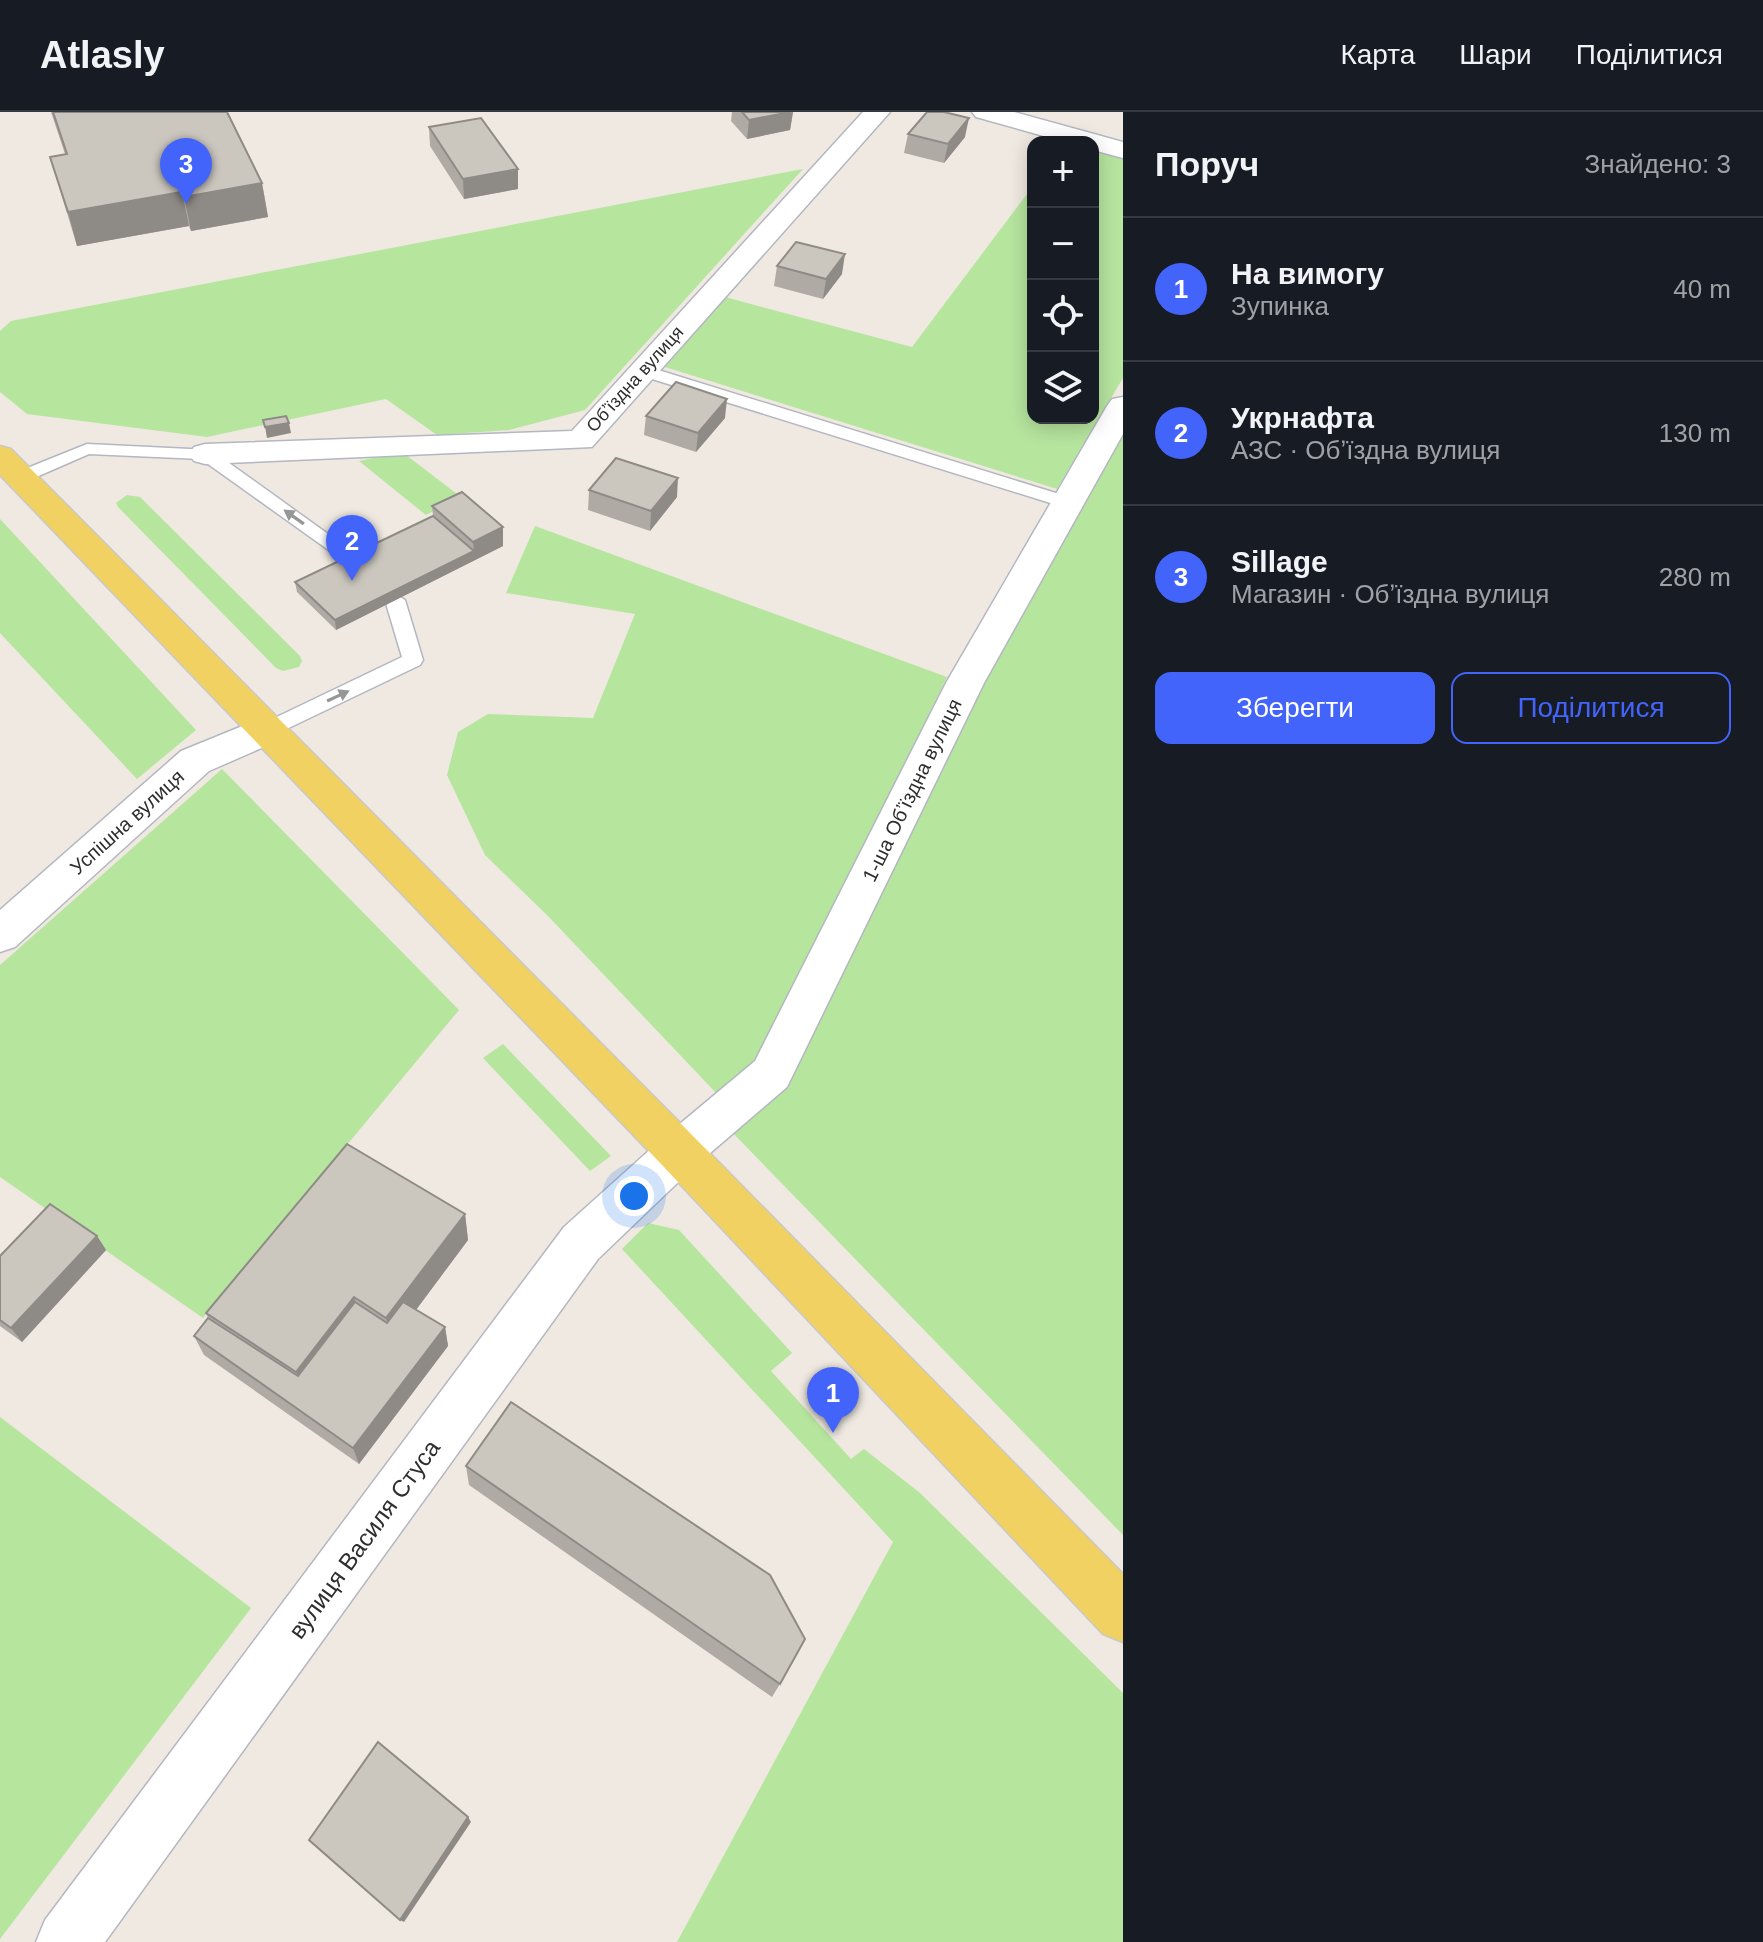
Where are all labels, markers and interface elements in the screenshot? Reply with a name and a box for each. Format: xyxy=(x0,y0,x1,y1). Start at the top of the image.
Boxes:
text: Atlasly xyxy=(40,34,165,76)
text: Карта xyxy=(1340,39,1415,70)
text: Шари xyxy=(1459,39,1532,70)
text: Поділитися xyxy=(1576,39,1723,70)
map controls xyxy=(1027,136,1099,424)
button: + xyxy=(1027,136,1099,208)
pin: 3 xyxy=(160,138,212,204)
text: Поруч xyxy=(1155,145,1259,183)
text: Знайдено: 3 xyxy=(1585,149,1731,179)
button: − xyxy=(1027,208,1099,280)
text: На вимогу xyxy=(1231,257,1384,290)
text: 1 xyxy=(1174,274,1188,304)
text: 40 m xyxy=(1673,274,1731,304)
button: locate xyxy=(1027,280,1099,352)
text: Зупинка xyxy=(1231,291,1329,321)
street label: Обʼїздна вулиця xyxy=(582,322,688,436)
button: layers xyxy=(1027,352,1099,424)
text: Укрнафта xyxy=(1231,401,1374,434)
text: 2 xyxy=(1174,418,1188,448)
text: 130 m xyxy=(1659,418,1731,448)
text: АЗС · Обʼїздна вулиця xyxy=(1231,435,1500,465)
one-way arrow xyxy=(284,510,305,525)
pin: 2 xyxy=(326,515,378,581)
text: Sillage xyxy=(1231,545,1328,578)
text: 3 xyxy=(1174,562,1188,592)
text: 280 m xyxy=(1659,562,1731,592)
text: Магазин · Обʼїздна вулиця xyxy=(1231,579,1549,609)
button: Зберегти xyxy=(1155,672,1435,744)
button: Поділитися xyxy=(1451,672,1731,744)
one-way arrow xyxy=(326,689,350,703)
street label: 1-ша Обʼїздна вулиця xyxy=(858,695,966,885)
street label: Успішна вулиця xyxy=(66,765,188,879)
your location xyxy=(614,1176,654,1216)
pin: 1 xyxy=(807,1367,859,1433)
street label: вулиця Василя Стуса xyxy=(283,1434,445,1643)

